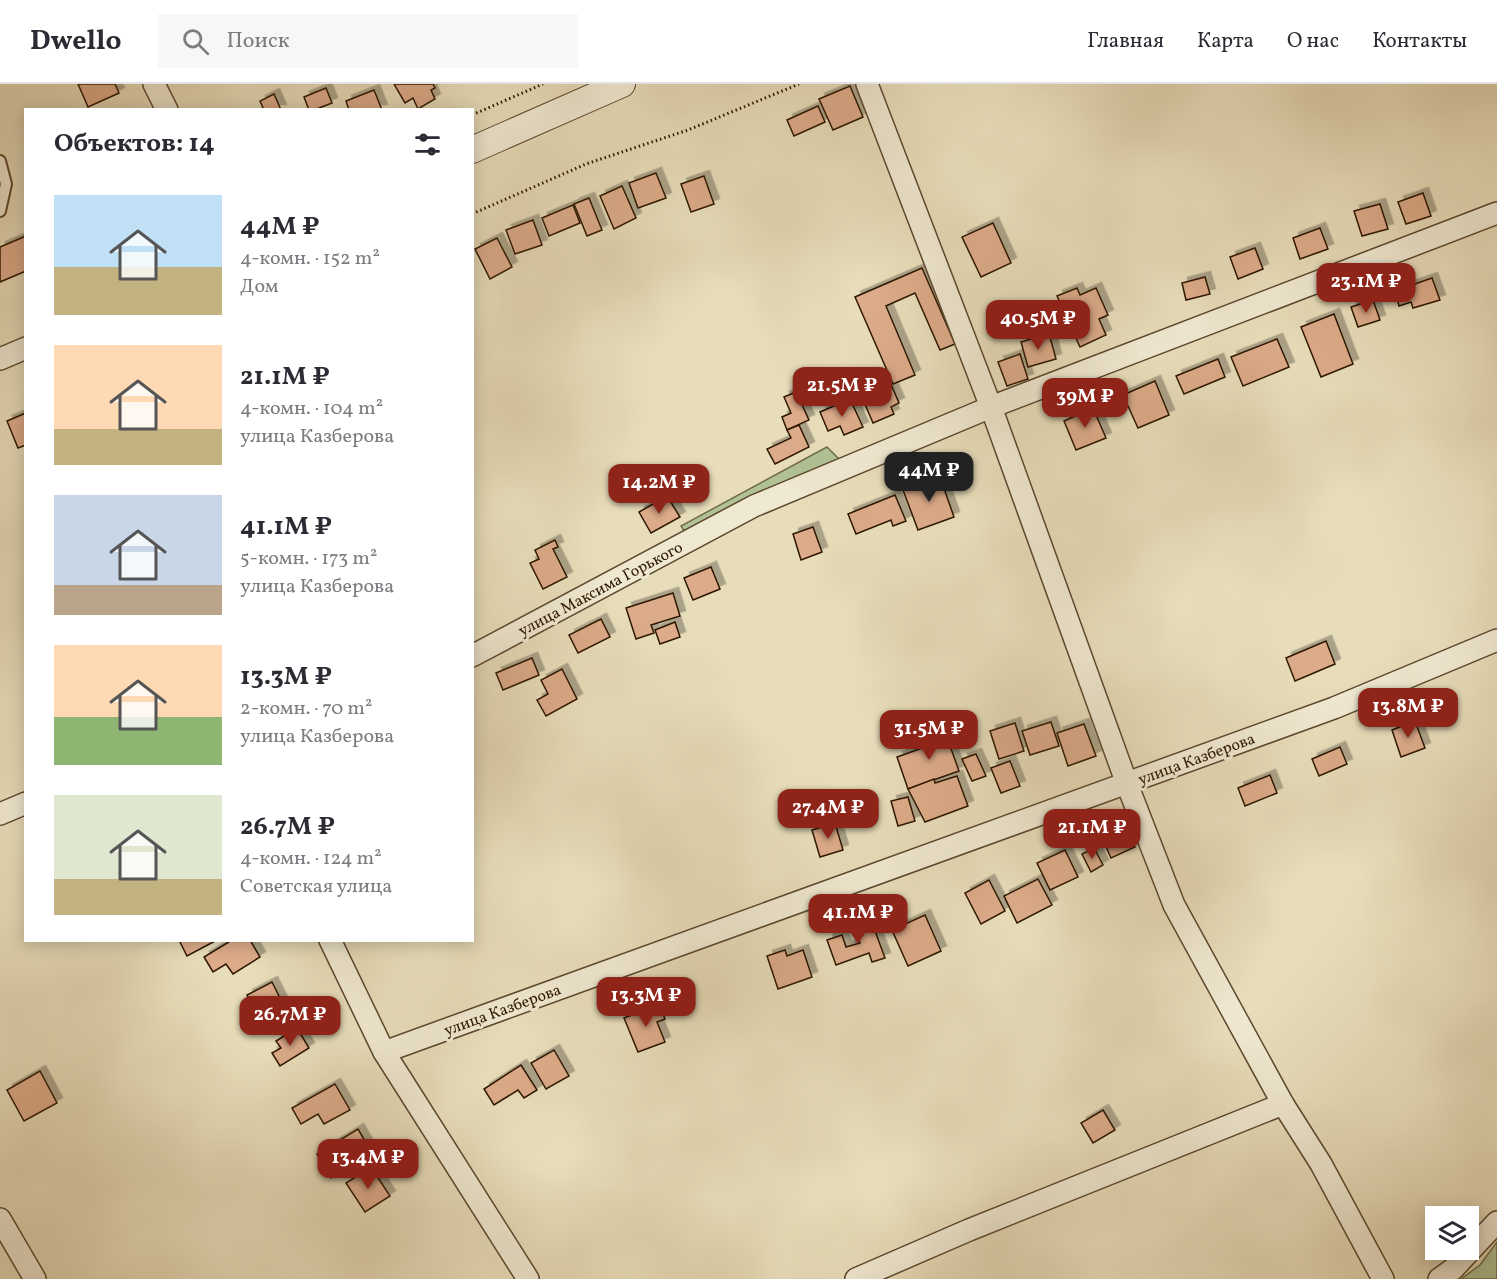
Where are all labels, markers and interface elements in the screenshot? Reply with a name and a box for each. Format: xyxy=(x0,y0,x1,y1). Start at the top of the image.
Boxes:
search box xyxy=(158,14,578,68)
text: Dwello xyxy=(30,22,122,61)
icon: search xyxy=(179,25,212,58)
text: Поиск xyxy=(227,26,290,57)
text: Главная xyxy=(1087,27,1164,56)
text: Карта xyxy=(1197,27,1254,56)
text: О нас xyxy=(1287,27,1339,56)
text: Контакты xyxy=(1372,27,1467,56)
text: Объектов: 14 xyxy=(54,126,215,162)
icon: filters xyxy=(411,128,444,161)
text: 44M ₽ xyxy=(240,209,320,245)
icon: home xyxy=(102,219,174,291)
text: 4-комн. · 152 m² xyxy=(240,245,380,273)
pin: 23.1M ₽ xyxy=(1311,263,1421,314)
text: 23.1M ₽ xyxy=(1330,268,1402,296)
text: Дом xyxy=(240,273,279,301)
pin: 40.5M ₽ xyxy=(983,300,1093,351)
text: 40.5M ₽ xyxy=(1000,305,1076,333)
text: 21.1M ₽ xyxy=(240,359,330,395)
pin: 21.5M ₽ xyxy=(787,367,897,418)
icon: home xyxy=(102,369,174,441)
text: 21.5M ₽ xyxy=(807,372,877,400)
pin: 39M ₽ xyxy=(1043,378,1127,429)
text: 39M ₽ xyxy=(1056,383,1114,411)
text: 4-комн. · 104 m² xyxy=(240,395,383,423)
text: улица Казберова xyxy=(240,423,394,451)
pin: 44M ₽ xyxy=(887,452,971,503)
text: 44M ₽ xyxy=(898,457,960,485)
pin: 14.2M ₽ xyxy=(604,464,714,515)
text: 14.2M ₽ xyxy=(622,469,696,497)
text: 41.1M ₽ xyxy=(240,509,332,545)
icon: home xyxy=(102,519,174,591)
street label: улица Максима Горького xyxy=(515,537,687,643)
text: 5-комн. · 173 m² xyxy=(240,545,377,573)
text: улица Казберова xyxy=(240,573,394,601)
text: 13.3M ₽ xyxy=(240,659,332,695)
icon: home xyxy=(102,669,174,741)
pin: 13.8M ₽ xyxy=(1353,688,1463,739)
text: 13.8M ₽ xyxy=(1372,693,1444,721)
text: 2-комн. · 70 m² xyxy=(240,695,372,723)
pin: 31.5M ₽ xyxy=(874,710,984,761)
text: 31.5M ₽ xyxy=(894,715,964,743)
text: улица Казберова xyxy=(240,723,394,751)
street label: улица Казберова xyxy=(1135,728,1258,791)
pin: 27.4M ₽ xyxy=(773,789,883,840)
text: 27.4M ₽ xyxy=(792,794,864,822)
text: 26.7M ₽ xyxy=(240,809,335,845)
pin: 21.1M ₽ xyxy=(1037,809,1147,860)
text: 21.1M ₽ xyxy=(1057,814,1127,842)
icon: home xyxy=(102,819,174,891)
text: 4-комн. · 124 m² xyxy=(240,845,382,873)
text: Советская улица xyxy=(240,873,392,901)
pin: 41.1M ₽ xyxy=(803,894,913,945)
text: 41.1M ₽ xyxy=(823,899,893,927)
pin: 13.3M ₽ xyxy=(591,977,701,1028)
street label: улица Казберова xyxy=(441,979,564,1042)
text: 13.3M ₽ xyxy=(611,982,681,1010)
pin: 26.7M ₽ xyxy=(235,996,345,1047)
text: 26.7M ₽ xyxy=(253,1001,327,1029)
pin: 13.4M ₽ xyxy=(313,1139,423,1190)
text: 13.4M ₽ xyxy=(331,1144,405,1172)
map controls xyxy=(1425,1206,1479,1260)
button: layers xyxy=(1425,1206,1479,1260)

